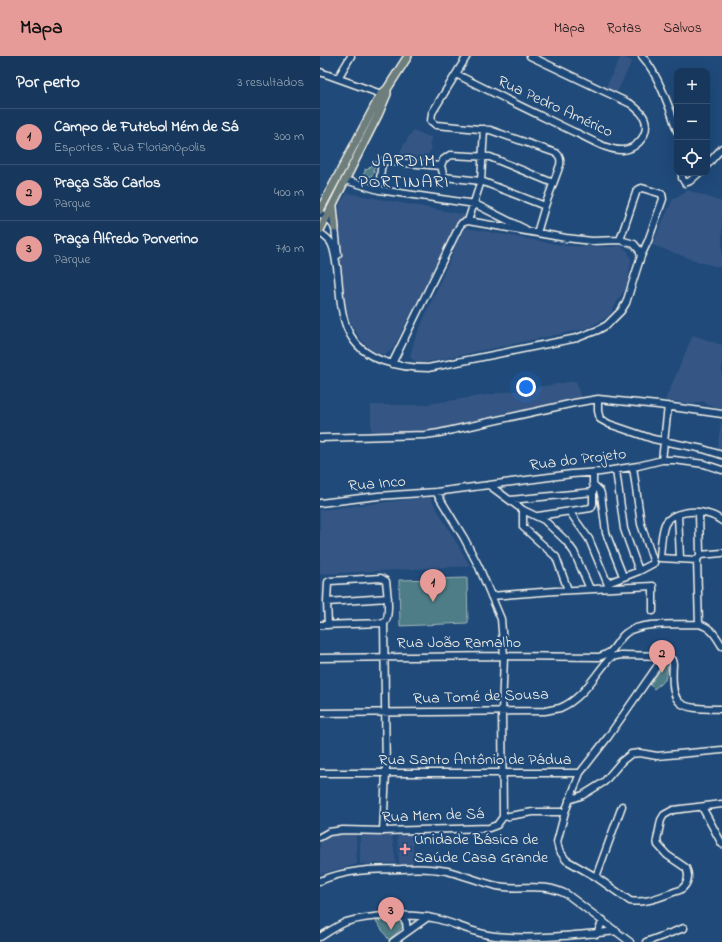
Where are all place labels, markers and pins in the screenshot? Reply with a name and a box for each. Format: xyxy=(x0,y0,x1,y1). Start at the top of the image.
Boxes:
pin: 1 xyxy=(420,569,446,602)
pin: 2 xyxy=(649,640,675,673)
place label: Unidade Básica de Saúde Casa Grande xyxy=(414,828,549,870)
marker: Unidade Básica de Saúde Casa Grande xyxy=(399,843,411,855)
pin: 3 xyxy=(378,897,404,930)

